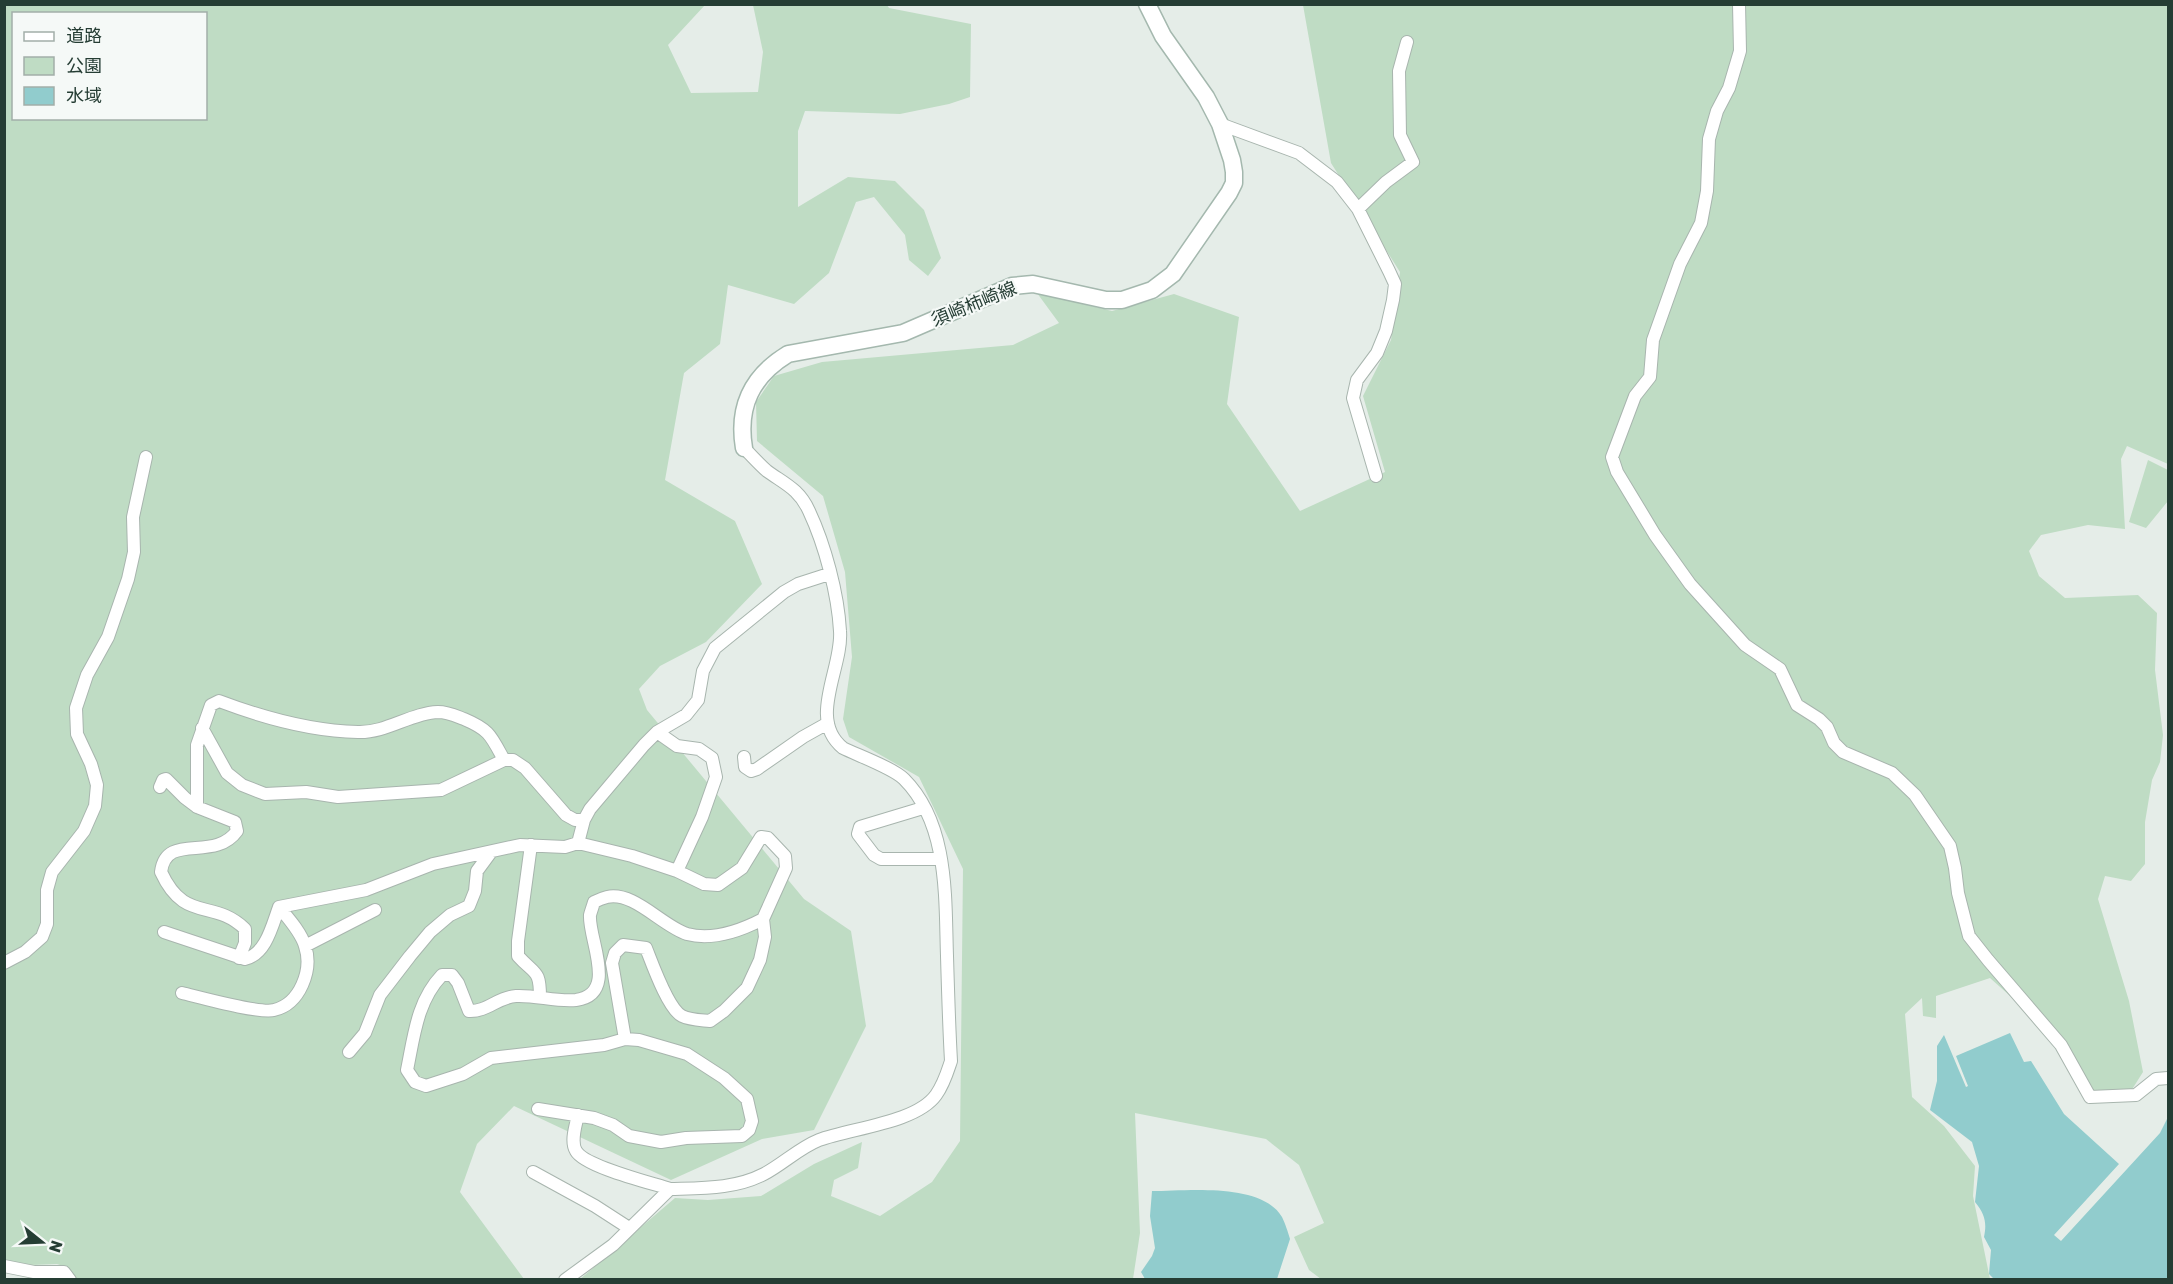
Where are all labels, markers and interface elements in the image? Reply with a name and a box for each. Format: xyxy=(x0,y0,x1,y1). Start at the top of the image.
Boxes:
legend xyxy=(12,12,207,120)
text: 道路 xyxy=(66,25,102,47)
text: 公園 xyxy=(66,55,102,77)
text: 水域 xyxy=(66,85,102,107)
street label: 須崎柿崎線 xyxy=(928,277,1020,331)
north arrow xyxy=(12,1212,72,1272)
text: N xyxy=(45,1238,67,1255)

